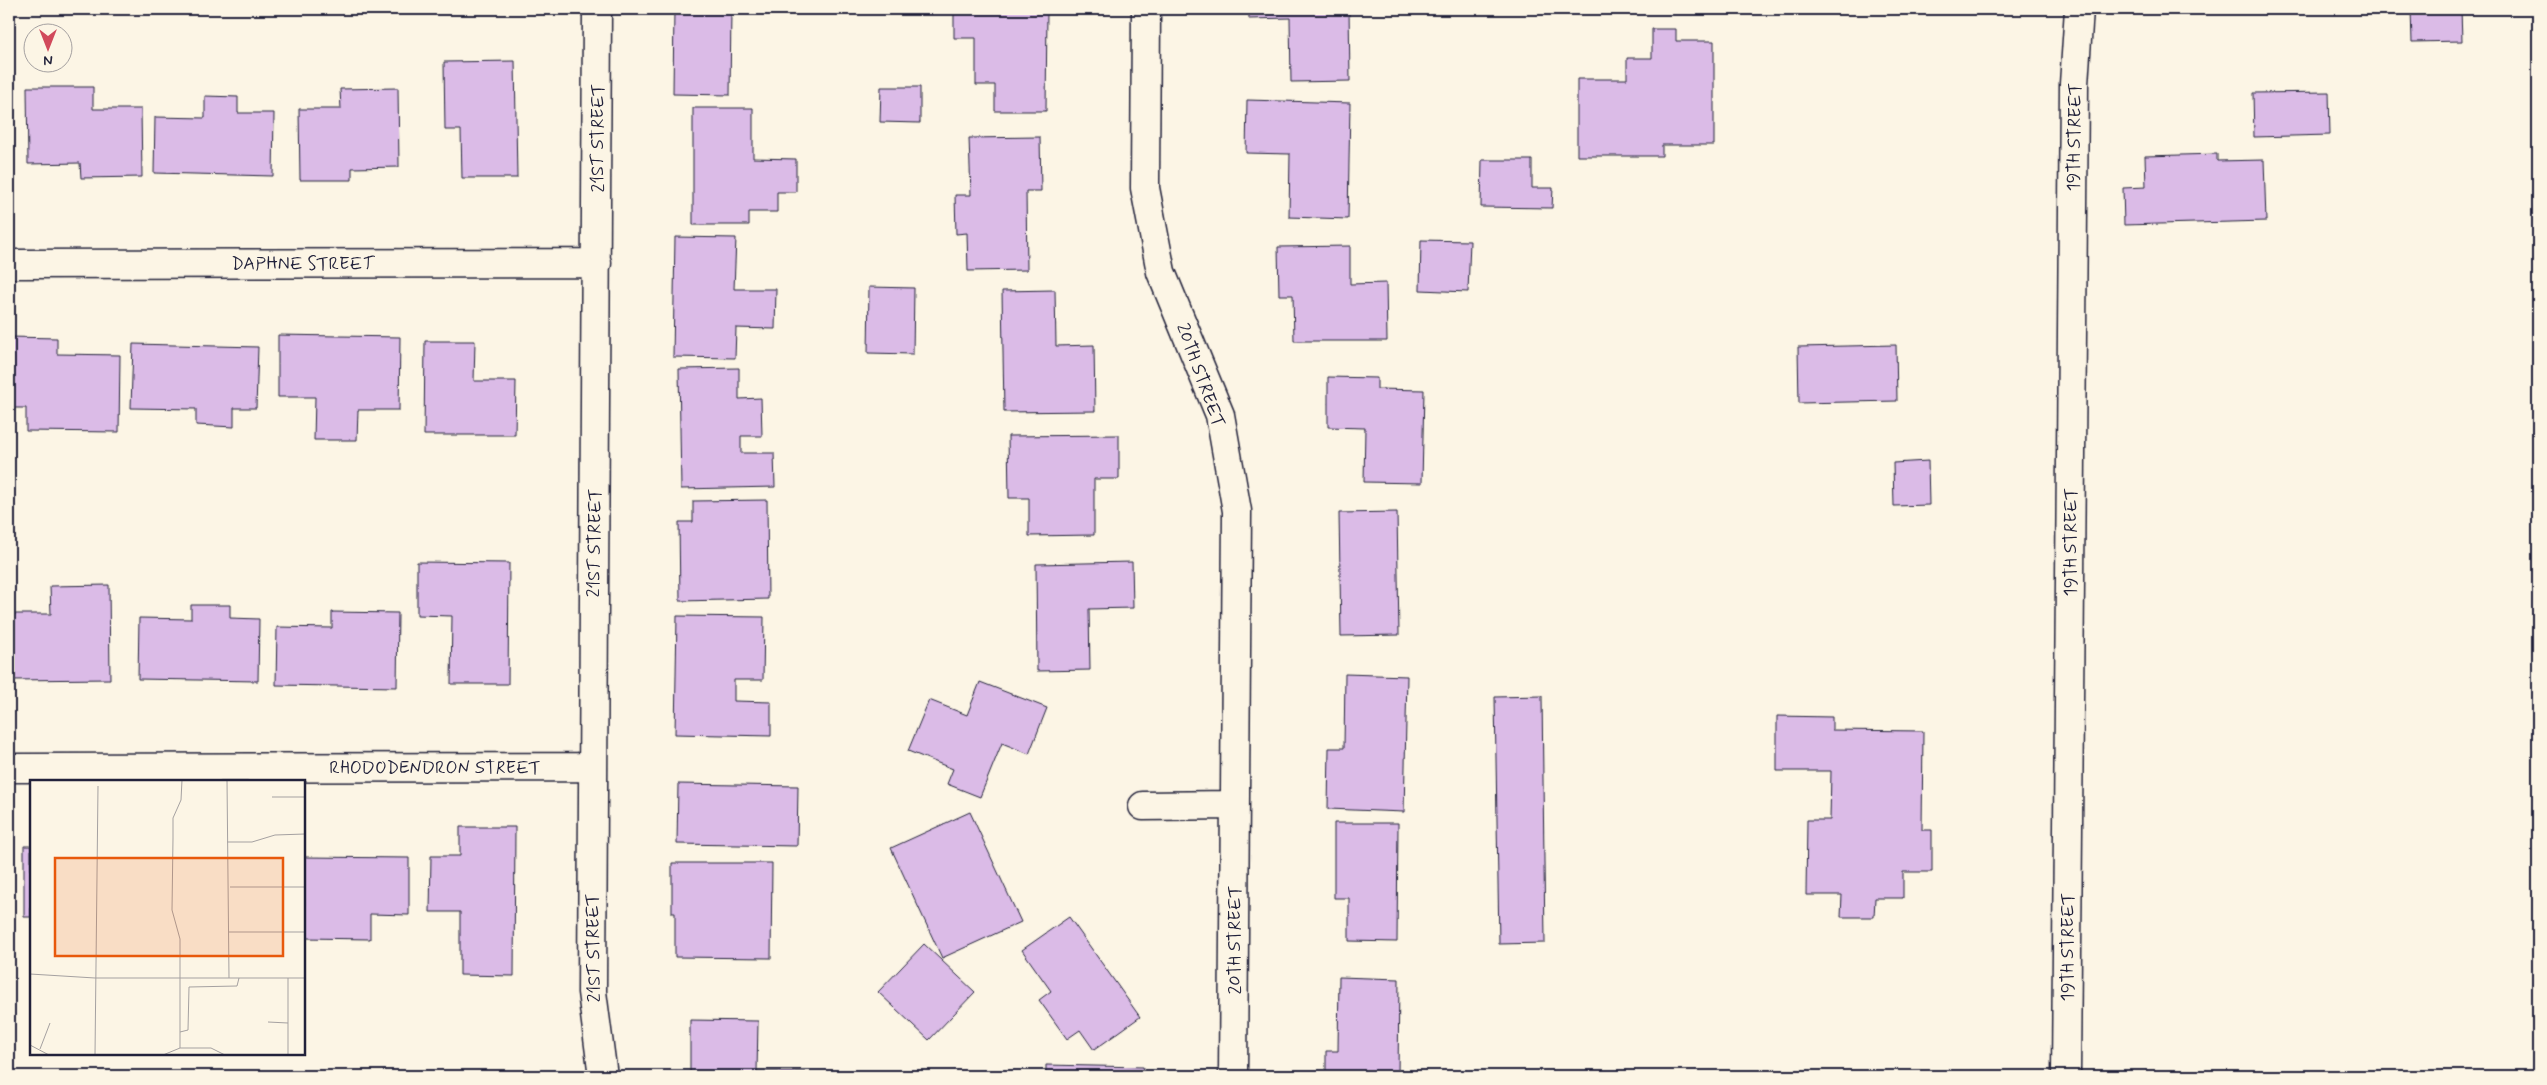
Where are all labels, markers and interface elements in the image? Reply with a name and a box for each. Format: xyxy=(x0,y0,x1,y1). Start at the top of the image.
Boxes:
north arrow xyxy=(22,22,72,72)
text: N xyxy=(43,51,53,69)
street label: 19TH STREET xyxy=(2062,82,2088,192)
street label: 21ST STREET xyxy=(586,83,610,192)
street label: DAPHNE STREET xyxy=(231,252,375,276)
street label: 20TH STREET xyxy=(1170,320,1230,431)
street label: 21ST STREET xyxy=(582,488,608,598)
street label: 19TH STREET xyxy=(2059,488,2083,596)
street label: RHODODENDRON STREET xyxy=(329,756,541,780)
inset map xyxy=(30,780,305,1055)
street label: 20TH STREET xyxy=(1223,885,1247,995)
street label: 21ST STREET xyxy=(581,893,607,1003)
street label: 19TH STREET xyxy=(2056,893,2080,1001)

